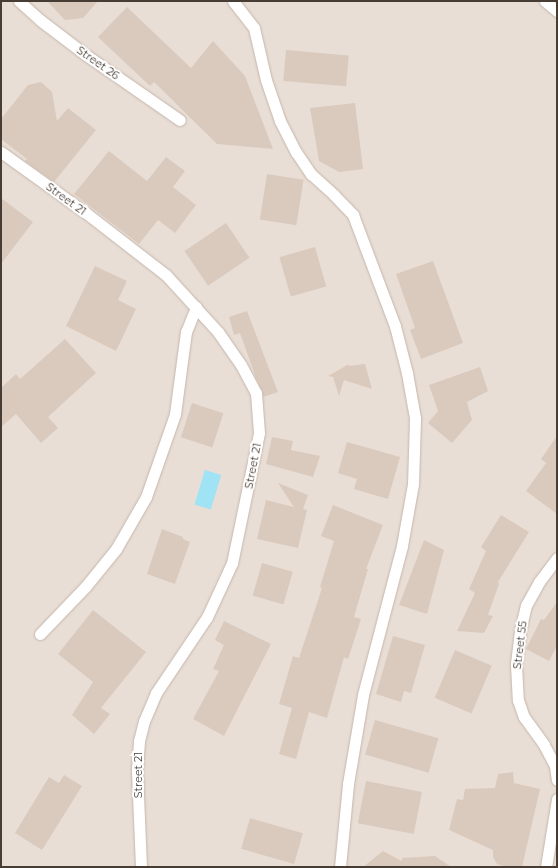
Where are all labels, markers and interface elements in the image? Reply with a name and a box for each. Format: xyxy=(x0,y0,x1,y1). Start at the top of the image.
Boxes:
street label: Street 26 xyxy=(74,44,122,82)
street label: Street 21 xyxy=(43,180,89,218)
street label: Street 21 xyxy=(242,442,264,490)
street label: Street 55 xyxy=(510,620,530,670)
street label: Street 21 xyxy=(131,752,145,798)

